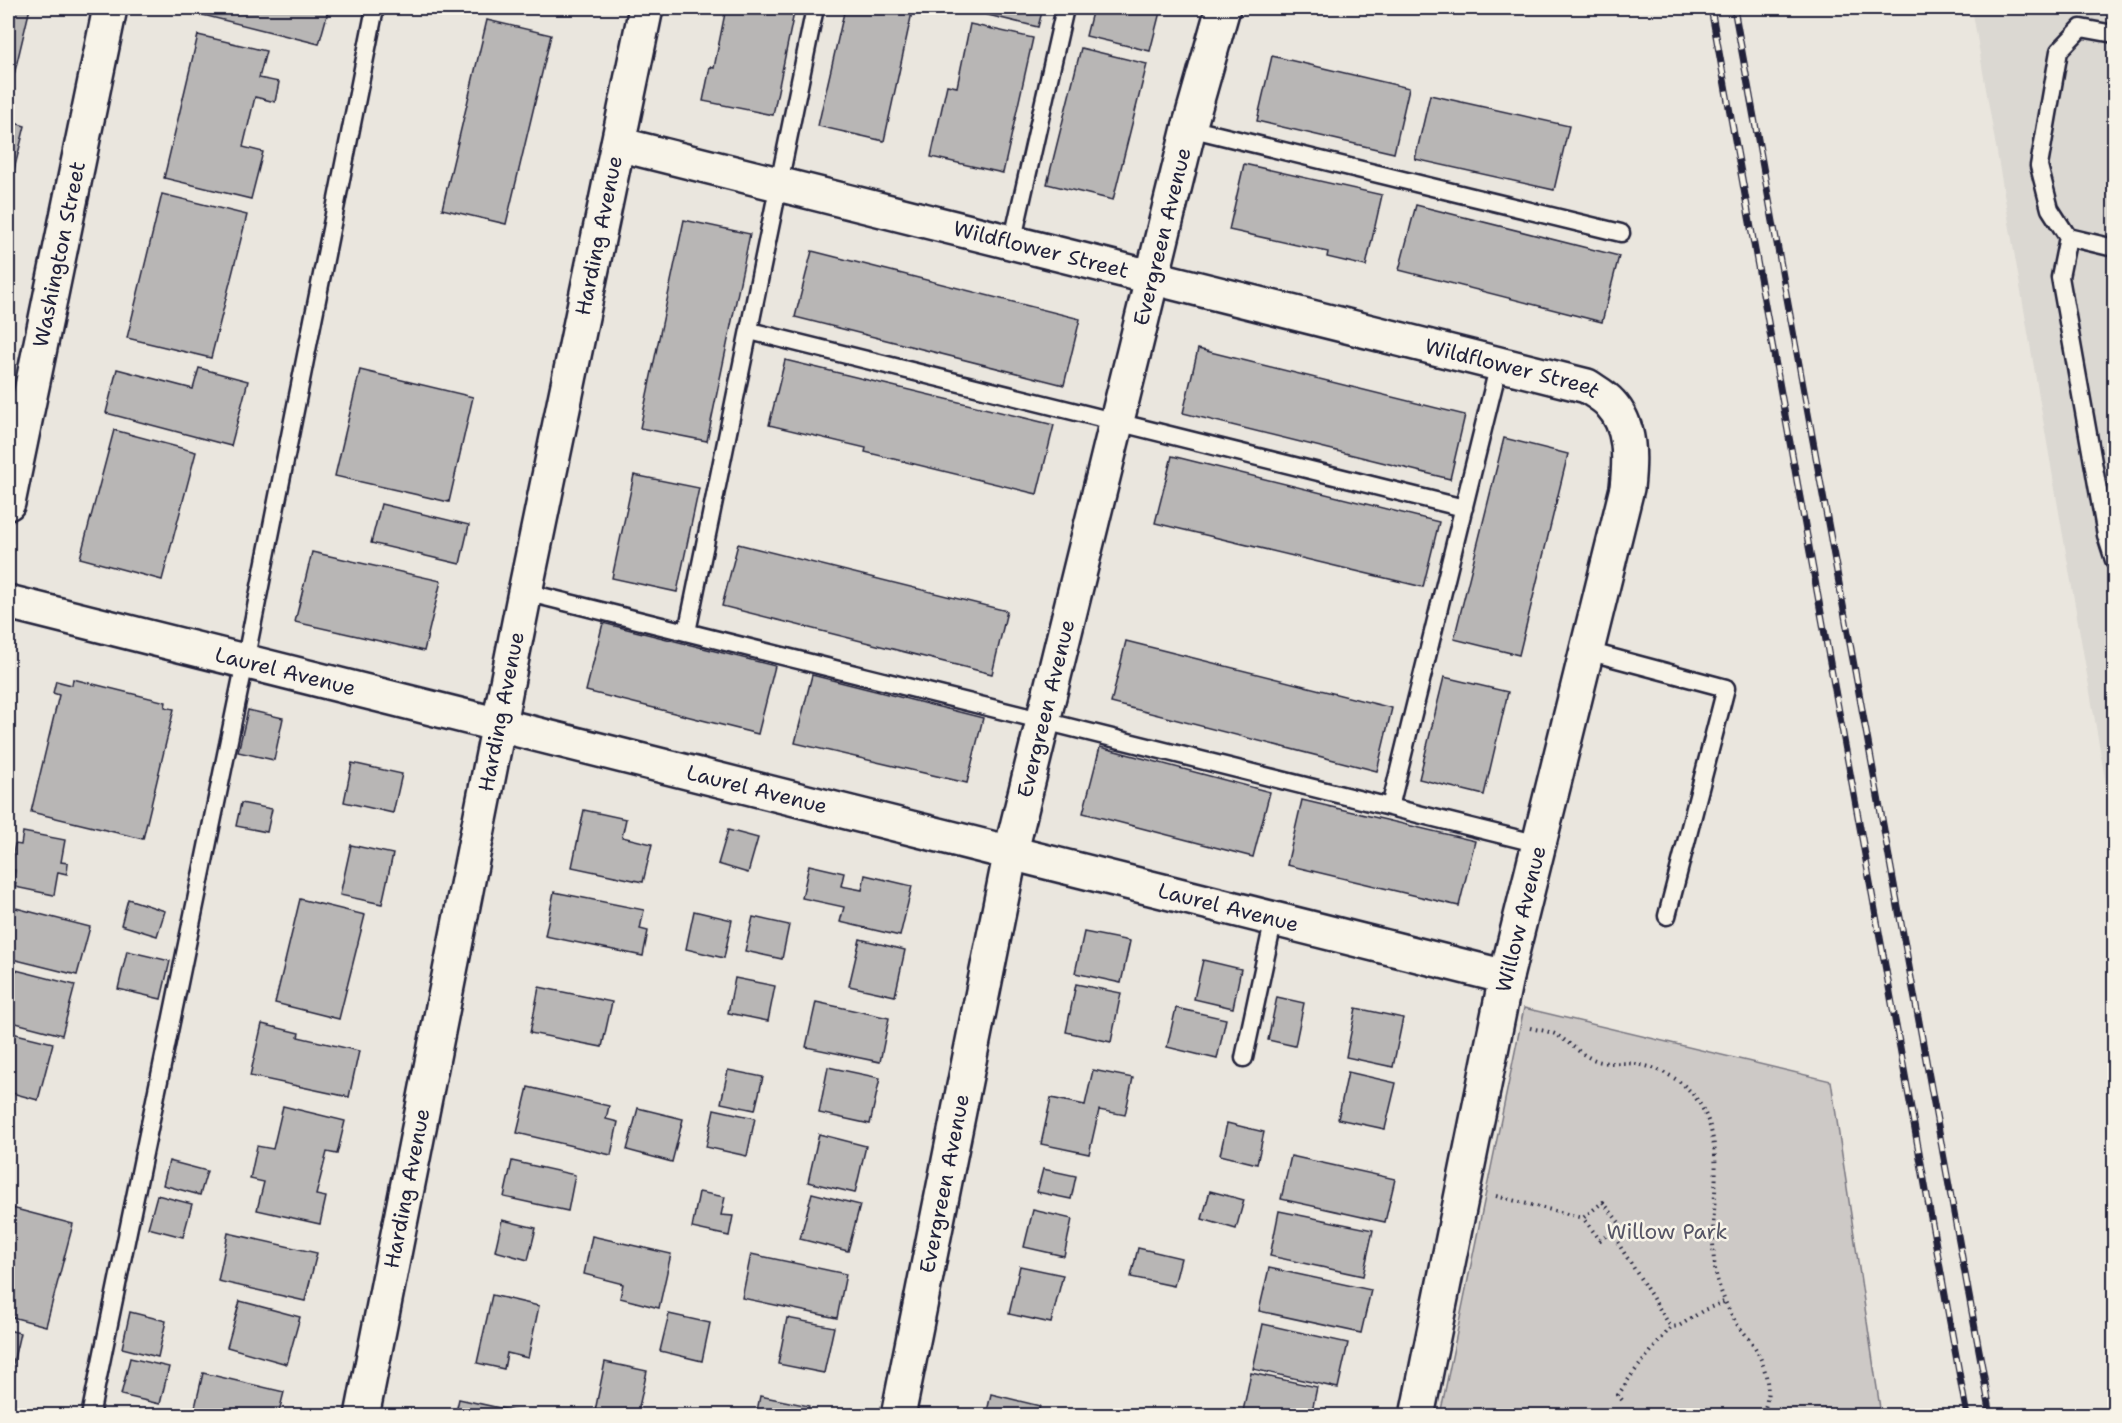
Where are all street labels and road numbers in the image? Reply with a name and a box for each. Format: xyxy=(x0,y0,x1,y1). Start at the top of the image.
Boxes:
street label: Evergreen Avenue xyxy=(1127,145,1198,328)
street label: Harding Avenue xyxy=(569,153,629,318)
street label: Washington Street xyxy=(26,159,92,350)
street label: Wildflower Street xyxy=(950,214,1132,285)
street label: Wildflower Street xyxy=(1422,332,1605,405)
street label: Evergreen Avenue xyxy=(1011,617,1081,800)
street label: Harding Avenue xyxy=(472,629,531,794)
street label: Laurel Avenue xyxy=(212,640,359,703)
street label: Laurel Avenue xyxy=(684,758,830,821)
street label: Willow Avenue xyxy=(1489,843,1553,995)
street label: Laurel Avenue xyxy=(1155,876,1302,939)
street label: Evergreen Avenue xyxy=(913,1091,976,1276)
street label: Harding Avenue xyxy=(378,1106,437,1271)

